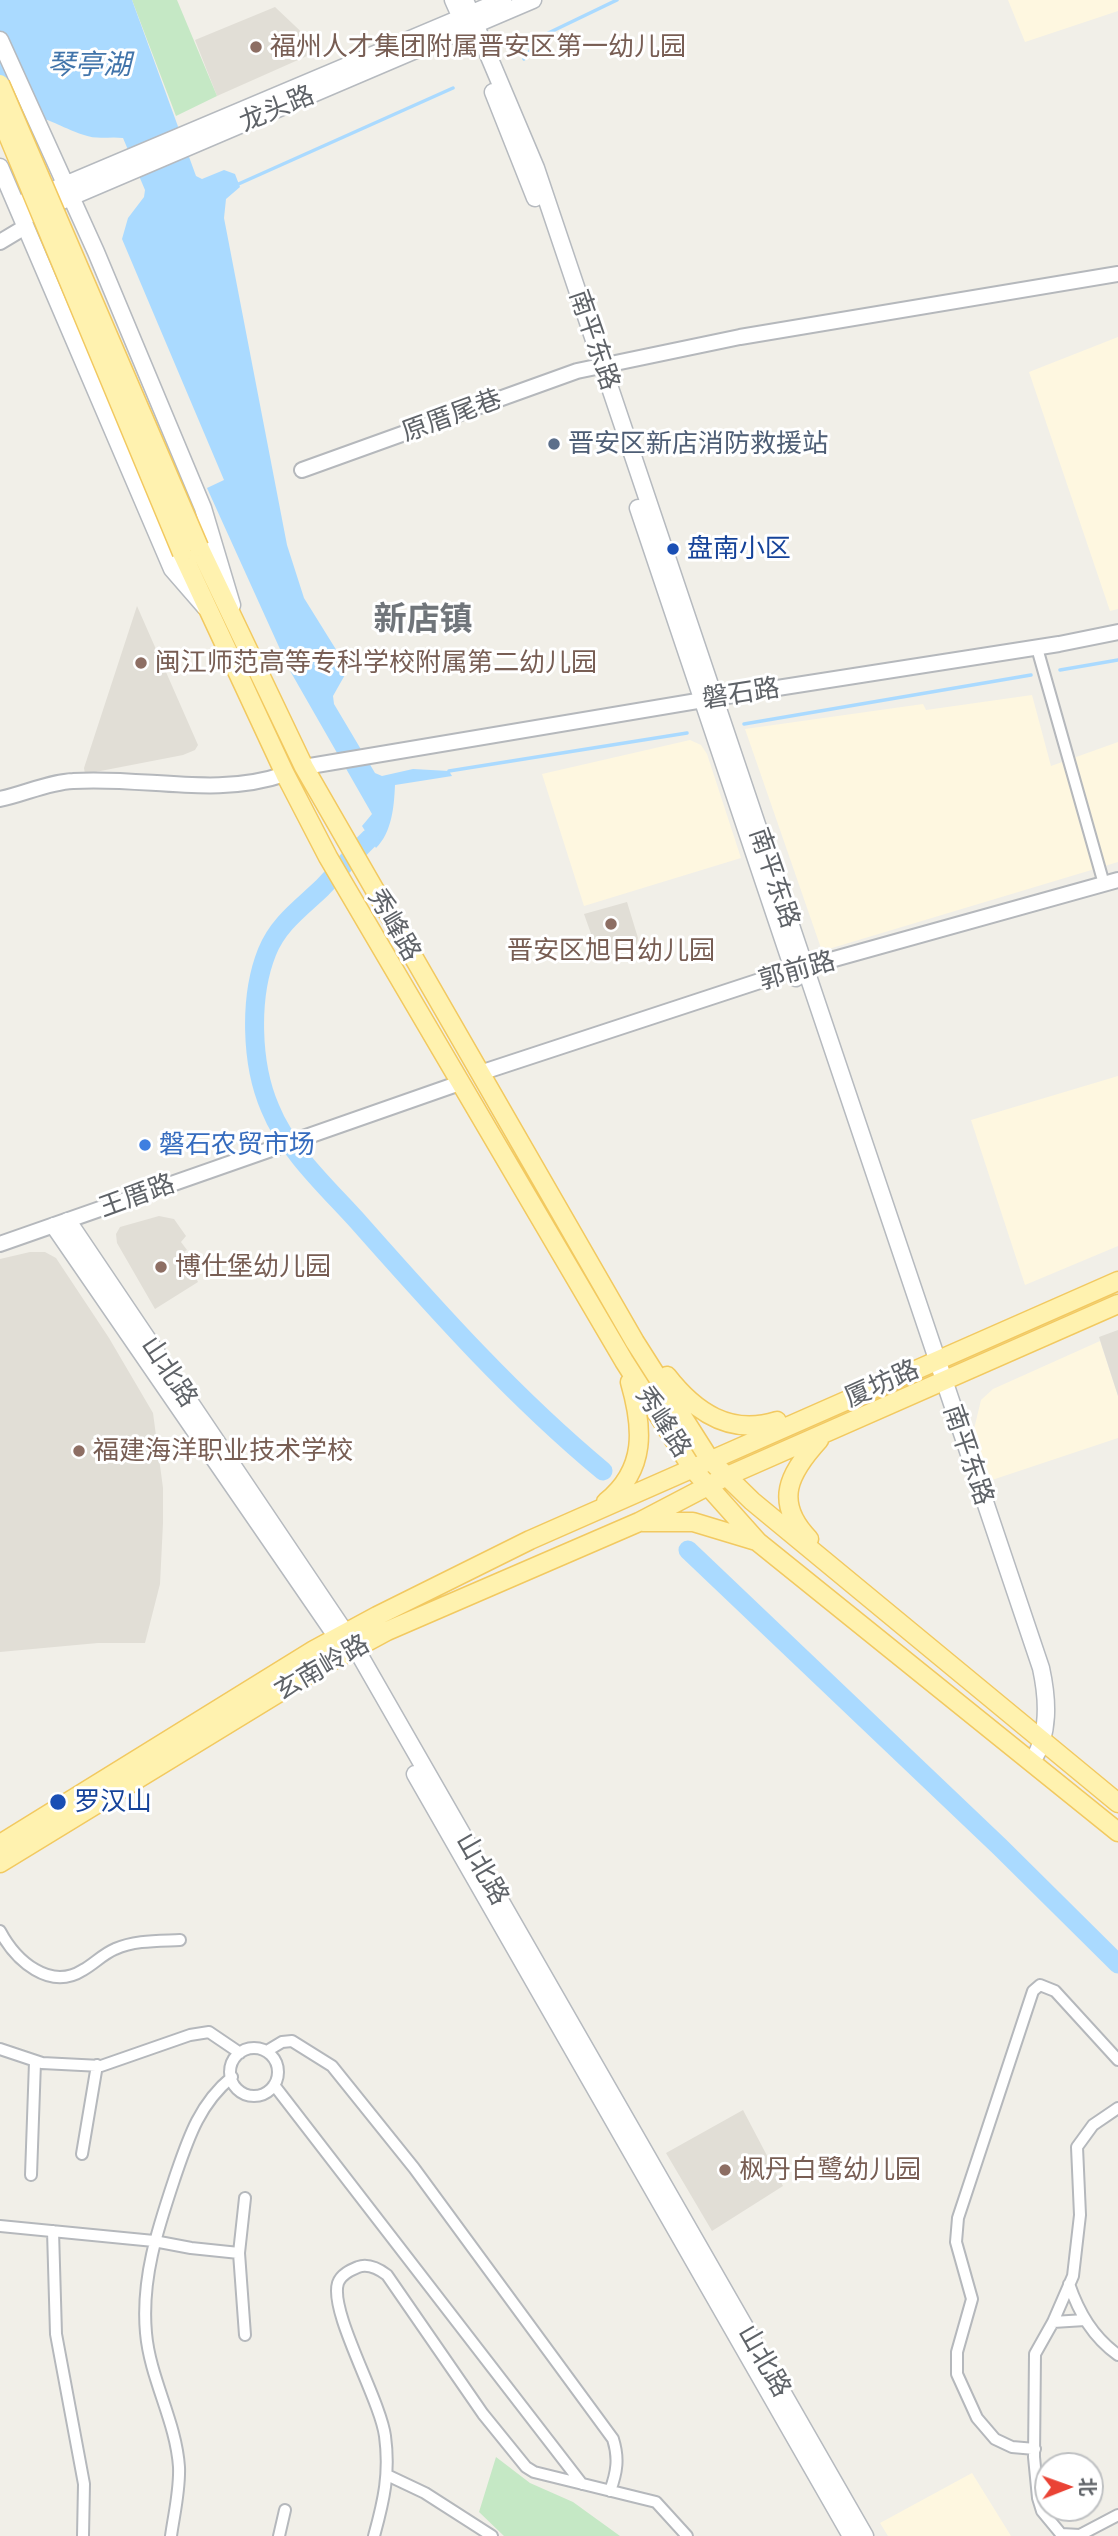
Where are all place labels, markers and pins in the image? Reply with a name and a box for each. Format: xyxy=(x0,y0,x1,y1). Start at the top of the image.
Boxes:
place label: 福州人才集团附属晋安区第一幼儿园 xyxy=(270,31,686,63)
marker: 福州人才集团附属晋安区第一幼儿园 xyxy=(248,39,264,55)
place label: 晋安区新店消防救援站 xyxy=(568,428,828,460)
marker: 晋安区新店消防救援站 xyxy=(546,436,562,452)
place label: 盘南小区 xyxy=(687,533,791,565)
marker: 盘南小区 xyxy=(665,541,681,557)
place label: 闽江师范高等专科学校附属第二幼儿园 xyxy=(155,647,597,679)
marker: 闽江师范高等专科学校附属第二幼儿园 xyxy=(133,655,149,671)
marker: 晋安区旭日幼儿园 xyxy=(603,916,619,932)
place label: 晋安区旭日幼儿园 xyxy=(507,935,715,967)
place label: 磐石农贸市场 xyxy=(159,1129,315,1161)
marker: 磐石农贸市场 xyxy=(137,1137,153,1153)
place label: 博仕堡幼儿园 xyxy=(175,1251,331,1283)
marker: 博仕堡幼儿园 xyxy=(153,1259,169,1275)
place label: 福建海洋职业技术学校 xyxy=(93,1435,353,1467)
marker: 福建海洋职业技术学校 xyxy=(71,1443,87,1459)
place label: 罗汉山 xyxy=(74,1786,152,1818)
marker: 罗汉山 xyxy=(48,1792,68,1812)
place label: 枫丹白鹭幼儿园 xyxy=(739,2154,921,2186)
marker: 枫丹白鹭幼儿园 xyxy=(717,2162,733,2178)

